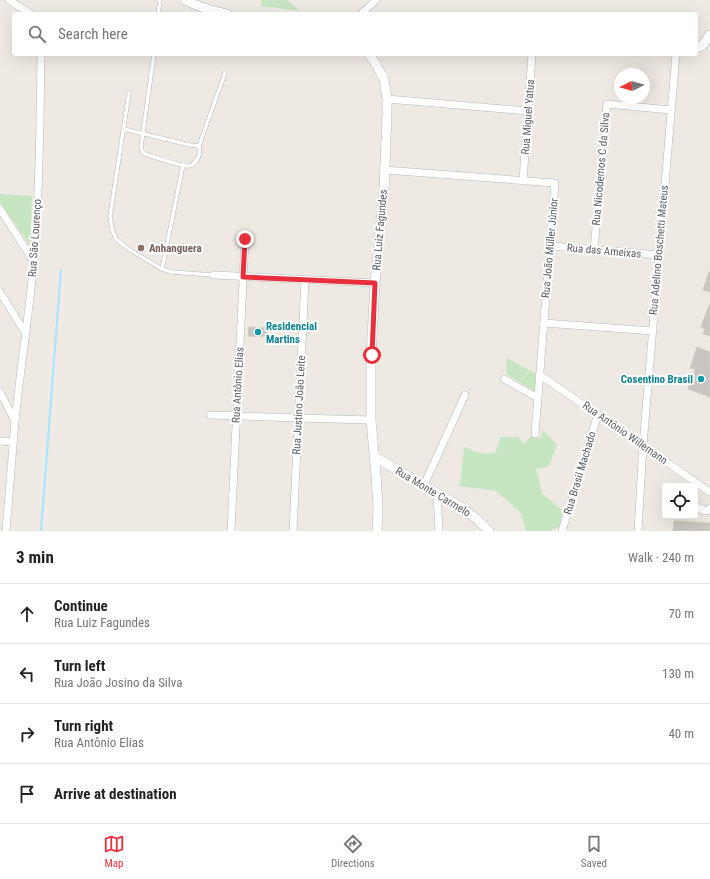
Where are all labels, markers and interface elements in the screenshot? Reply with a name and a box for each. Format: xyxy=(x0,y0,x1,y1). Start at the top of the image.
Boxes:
search box xyxy=(12,12,698,56)
icon: search xyxy=(26,23,48,45)
text: Search here xyxy=(58,25,128,43)
north arrow xyxy=(614,68,650,104)
street label: Rua Miguel Yatua xyxy=(519,79,537,155)
street label: Rua Nicodemos C da Silva xyxy=(590,112,612,226)
street label: Rua Adelino Boschetti Mateus xyxy=(647,185,671,315)
street label: Rua Luiz Fagundes xyxy=(370,189,390,271)
street label: Rua João Müller Júnior xyxy=(539,197,561,298)
street label: Rua São Lourenço xyxy=(26,198,44,278)
route end xyxy=(236,230,254,248)
street label: Rua das Ameixas xyxy=(566,241,642,261)
place label: Anhanguera xyxy=(149,242,202,255)
marker: Anhanguera xyxy=(136,243,146,253)
place label: Residencial Martins xyxy=(266,320,317,346)
marker: Residencial Martins xyxy=(253,327,263,337)
route start xyxy=(363,346,381,364)
street label: Rua Antônio Elias xyxy=(230,347,246,423)
street label: Rua Justino João Leite xyxy=(290,355,308,455)
place label: Cosentino Brasil xyxy=(621,373,693,386)
marker: Cosentino Brasil xyxy=(696,374,706,384)
street label: Rua Antônio Willemann xyxy=(580,399,670,467)
street label: Rua Brasil Machado xyxy=(561,429,599,516)
street label: Rua Monte Carmelo xyxy=(393,464,473,520)
map controls xyxy=(662,483,698,519)
button: locate xyxy=(662,483,698,519)
text: 3 min xyxy=(16,547,54,567)
text: Walk · 240 m xyxy=(628,550,694,565)
text: Continue xyxy=(54,597,108,615)
icon: ahead xyxy=(16,603,38,625)
text: 70 m xyxy=(668,606,694,621)
text: Rua Luiz Fagundes xyxy=(54,615,150,630)
text: Turn left xyxy=(54,657,105,675)
icon: left xyxy=(16,663,38,685)
text: 130 m xyxy=(662,666,694,681)
text: Rua João Josino da Silva xyxy=(54,675,183,690)
text: Turn right xyxy=(54,717,113,735)
icon: right xyxy=(16,723,38,745)
text: 40 m xyxy=(668,726,694,741)
text: Rua Antônio Elias xyxy=(54,735,144,750)
icon: arrive xyxy=(16,783,38,805)
text: Arrive at destination xyxy=(54,785,177,803)
tab: Map xyxy=(103,833,125,870)
tab: Directions xyxy=(331,833,375,870)
tab: Saved xyxy=(581,833,607,870)

